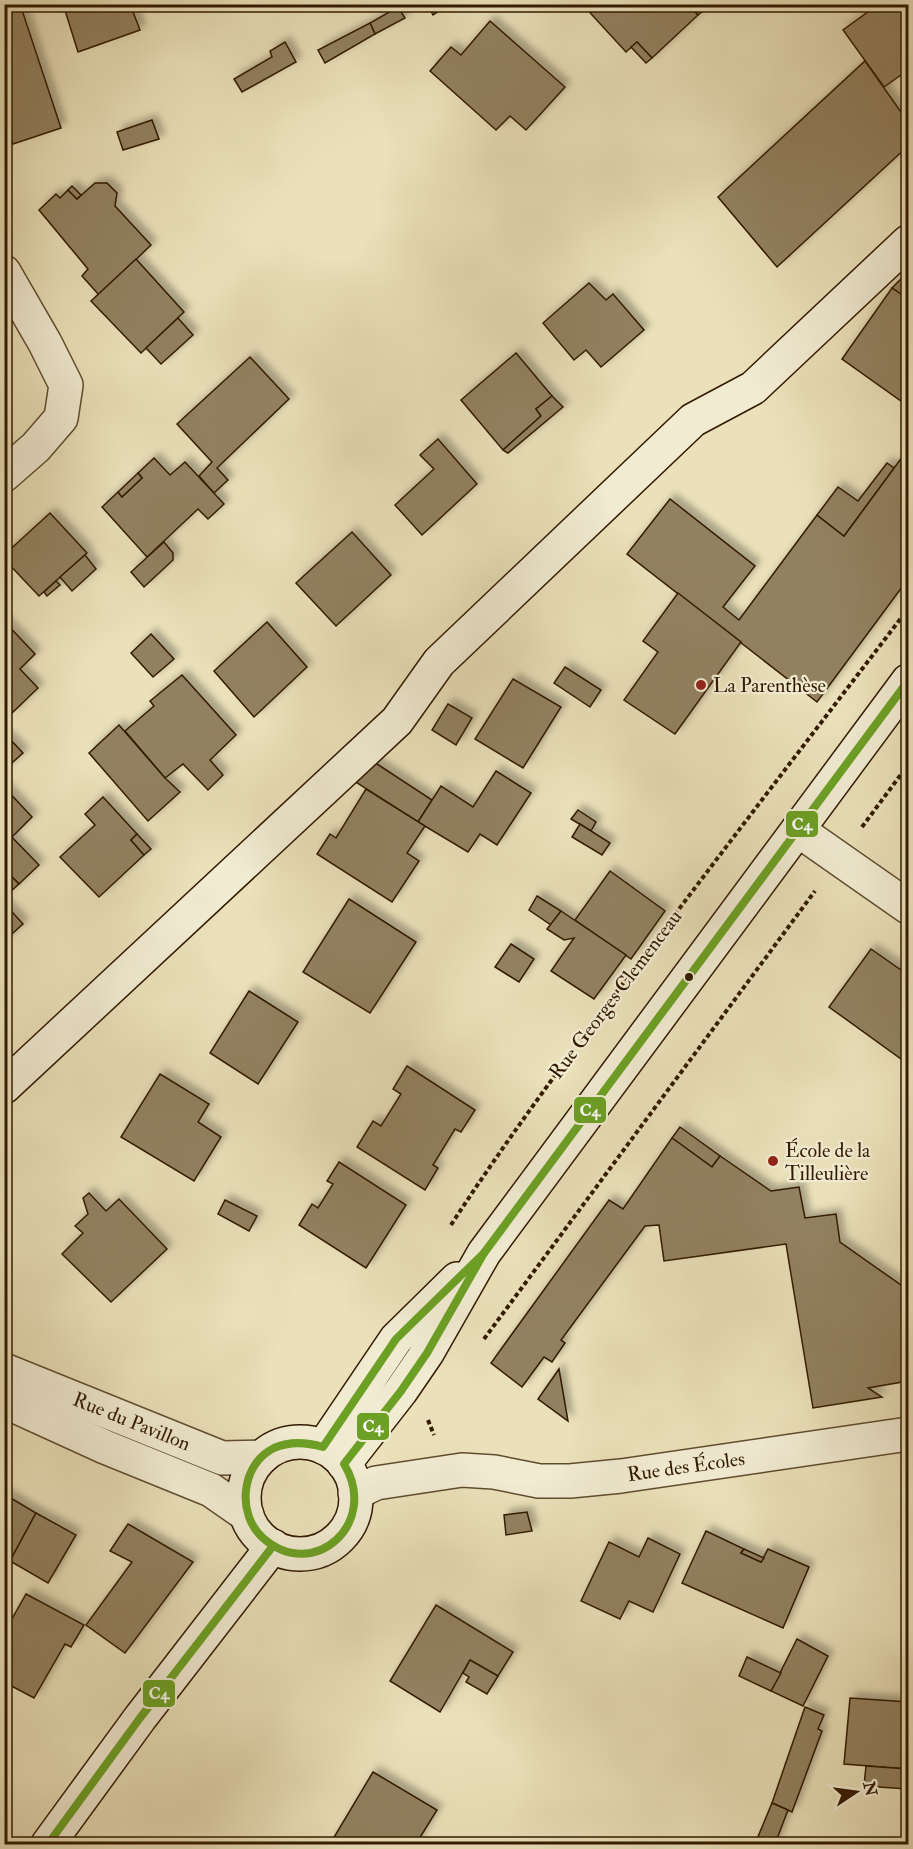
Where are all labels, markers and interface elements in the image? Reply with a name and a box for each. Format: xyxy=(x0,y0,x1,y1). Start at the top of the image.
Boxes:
place label: La Parenthèse xyxy=(713,673,826,698)
marker: La Parenthèse xyxy=(694,678,708,692)
line badge: C4 xyxy=(785,810,819,838)
text: C4 xyxy=(792,815,814,835)
street label: Rue Georges Clemenceau xyxy=(544,905,687,1084)
unlabelled marker xyxy=(683,971,695,983)
line badge: C4 xyxy=(573,1096,607,1124)
text: C4 xyxy=(580,1101,602,1121)
place label: École de la Tilleulière xyxy=(785,1137,871,1186)
marker: École de la Tilleulière xyxy=(766,1154,780,1168)
street label: Rue du Pavillon xyxy=(69,1387,194,1456)
line badge: C4 xyxy=(356,1412,390,1441)
text: C4 xyxy=(363,1417,385,1437)
street label: Rue des Écoles xyxy=(626,1445,747,1487)
line badge: C4 xyxy=(142,1679,176,1708)
text: C4 xyxy=(149,1684,171,1704)
north arrow xyxy=(826,1762,886,1822)
text: N xyxy=(858,1779,881,1799)

